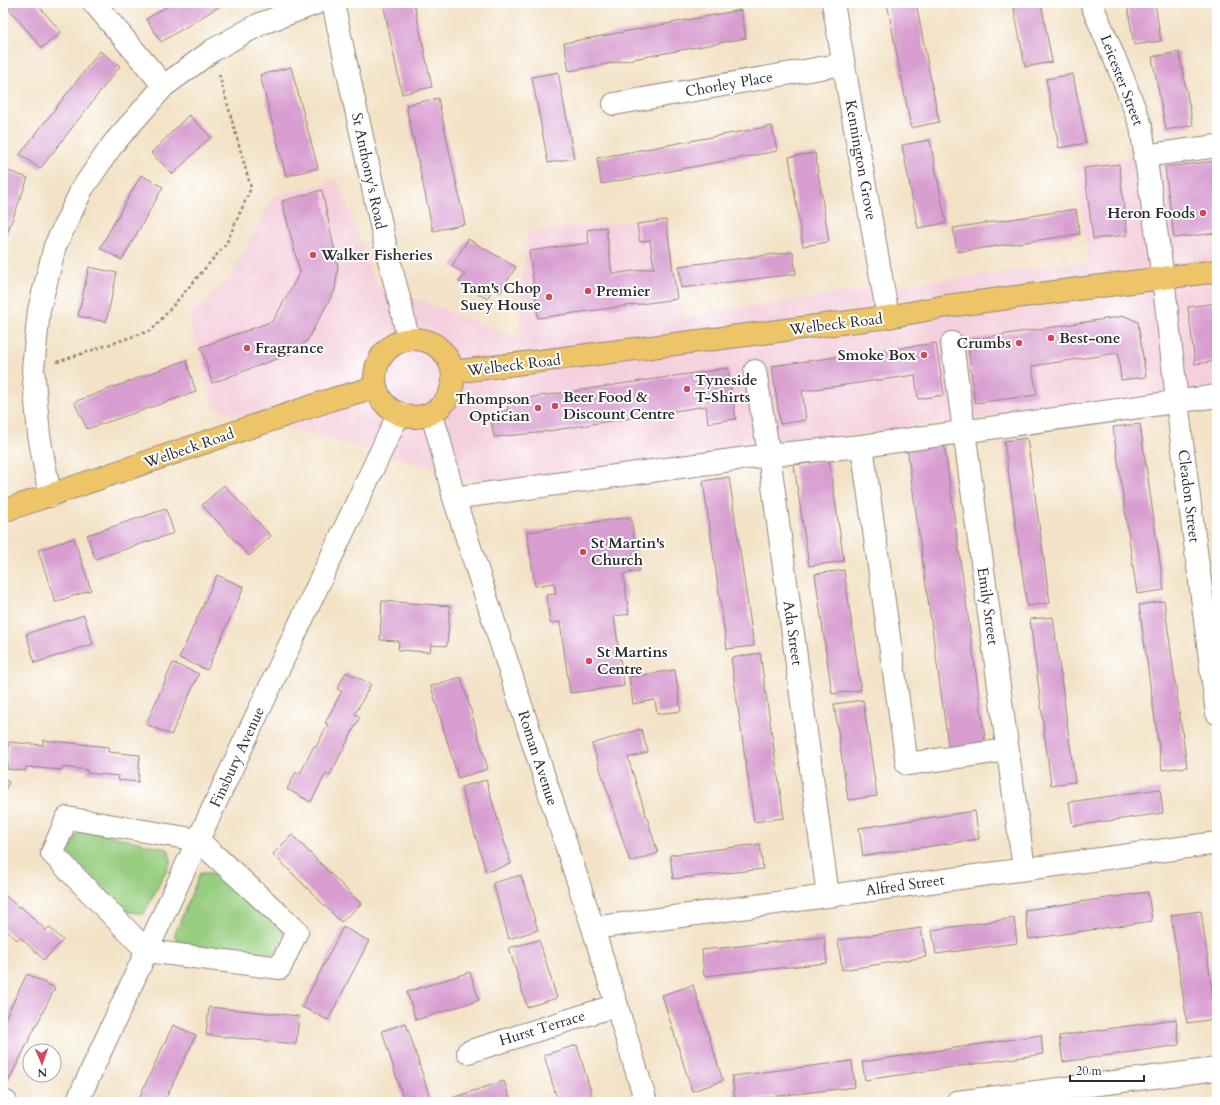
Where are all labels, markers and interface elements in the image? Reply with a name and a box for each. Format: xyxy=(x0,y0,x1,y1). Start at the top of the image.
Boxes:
street label: Leicester Street xyxy=(1095,32,1149,129)
street label: Chorley Place xyxy=(684,66,775,102)
street label: Kennington Grove xyxy=(841,98,881,222)
street label: St Anthony's Road xyxy=(347,111,391,231)
place label: Heron Foods xyxy=(1107,203,1195,223)
marker: Heron Foods xyxy=(1198,208,1208,218)
place label: Walker Fisheries xyxy=(320,245,432,265)
marker: Walker Fisheries xyxy=(308,250,318,260)
place label: Tam's Chop Suey House xyxy=(460,278,541,315)
place label: Premier xyxy=(596,281,651,301)
marker: Premier xyxy=(583,286,593,296)
marker: Tam's Chop Suey House xyxy=(544,292,554,302)
street label: Welbeck Road xyxy=(787,308,884,340)
place label: Best-one xyxy=(1059,328,1120,348)
place label: Crumbs xyxy=(957,333,1011,353)
marker: Best-one xyxy=(1046,333,1056,343)
place label: Fragrance xyxy=(255,338,324,358)
marker: Crumbs xyxy=(1014,338,1024,348)
marker: Fragrance xyxy=(242,343,252,353)
place label: Smoke Box xyxy=(838,345,916,365)
street label: Welbeck Road xyxy=(465,349,562,381)
marker: Smoke Box xyxy=(919,350,929,360)
place label: Tyneside T-Shirts xyxy=(695,370,757,407)
marker: Tyneside T-Shirts xyxy=(682,384,692,394)
place label: Beer Food & Discount Centre xyxy=(563,387,675,424)
place label: Thompson Optician xyxy=(456,389,530,426)
marker: Beer Food & Discount Centre xyxy=(550,401,560,411)
marker: Thompson Optician xyxy=(533,403,543,413)
street label: Welbeck Road xyxy=(140,423,237,473)
street label: Cleadon Street xyxy=(1173,448,1205,544)
place label: St Martin's Church xyxy=(591,533,664,570)
marker: St Martin's Church xyxy=(578,547,588,557)
street label: Emily Street xyxy=(973,566,1003,646)
street label: Ada Street xyxy=(779,599,807,667)
place label: St Martins Centre xyxy=(597,642,668,679)
marker: St Martins Centre xyxy=(584,656,594,666)
street label: Finsbury Avenue xyxy=(205,703,269,810)
street label: Roman Avenue xyxy=(513,708,563,808)
street label: Alfred Street xyxy=(864,870,946,900)
street label: Hurst Terrace xyxy=(497,1005,588,1051)
north arrow xyxy=(22,1043,62,1083)
scale bar xyxy=(1070,1057,1144,1083)
text: 20 m xyxy=(1076,1063,1103,1079)
text: N xyxy=(37,1065,47,1080)

